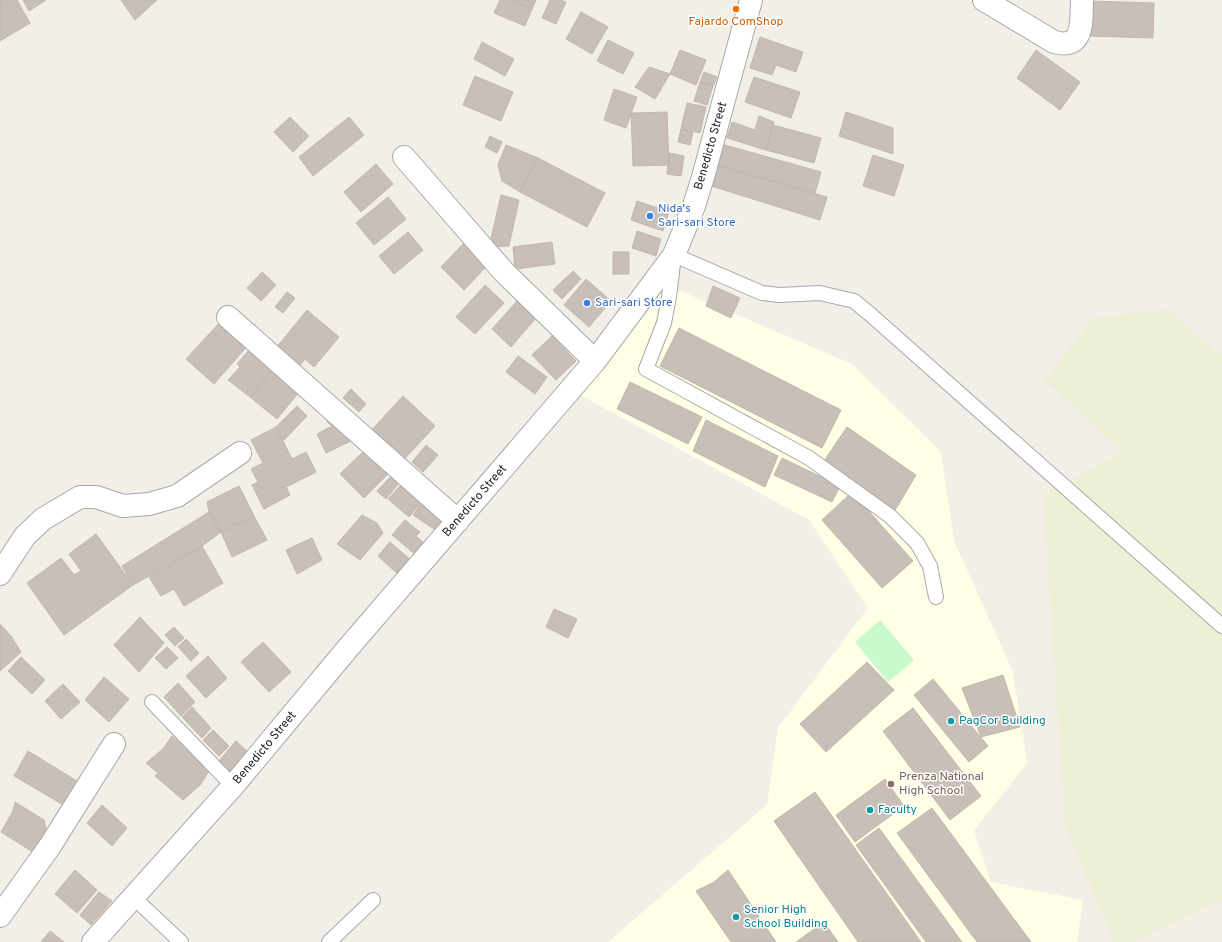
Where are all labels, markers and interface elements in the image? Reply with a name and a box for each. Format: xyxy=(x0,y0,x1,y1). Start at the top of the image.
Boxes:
marker: Fajardo ComShop xyxy=(731,4,741,14)
place label: Fajardo ComShop xyxy=(689,14,784,30)
street label: Benedicto Street xyxy=(691,100,731,192)
place label: Nida's Sari-sari Store xyxy=(658,201,736,231)
marker: Nida's Sari-sari Store xyxy=(645,211,655,221)
place label: Sari-sari Store xyxy=(595,295,673,311)
marker: Sari-sari Store xyxy=(582,298,592,308)
street label: Benedicto Street xyxy=(439,461,511,541)
street label: Benedicto Street xyxy=(230,708,300,788)
place label: PagCor Building xyxy=(959,713,1046,729)
marker: PagCor Building xyxy=(946,716,956,726)
place label: Prenza National High School xyxy=(899,769,984,799)
marker: Prenza National High School xyxy=(886,779,896,789)
place label: Faculty xyxy=(878,802,917,818)
marker: Faculty xyxy=(865,805,875,815)
place label: Senior High School Building xyxy=(744,902,828,932)
marker: Senior High School Building xyxy=(731,912,741,922)

